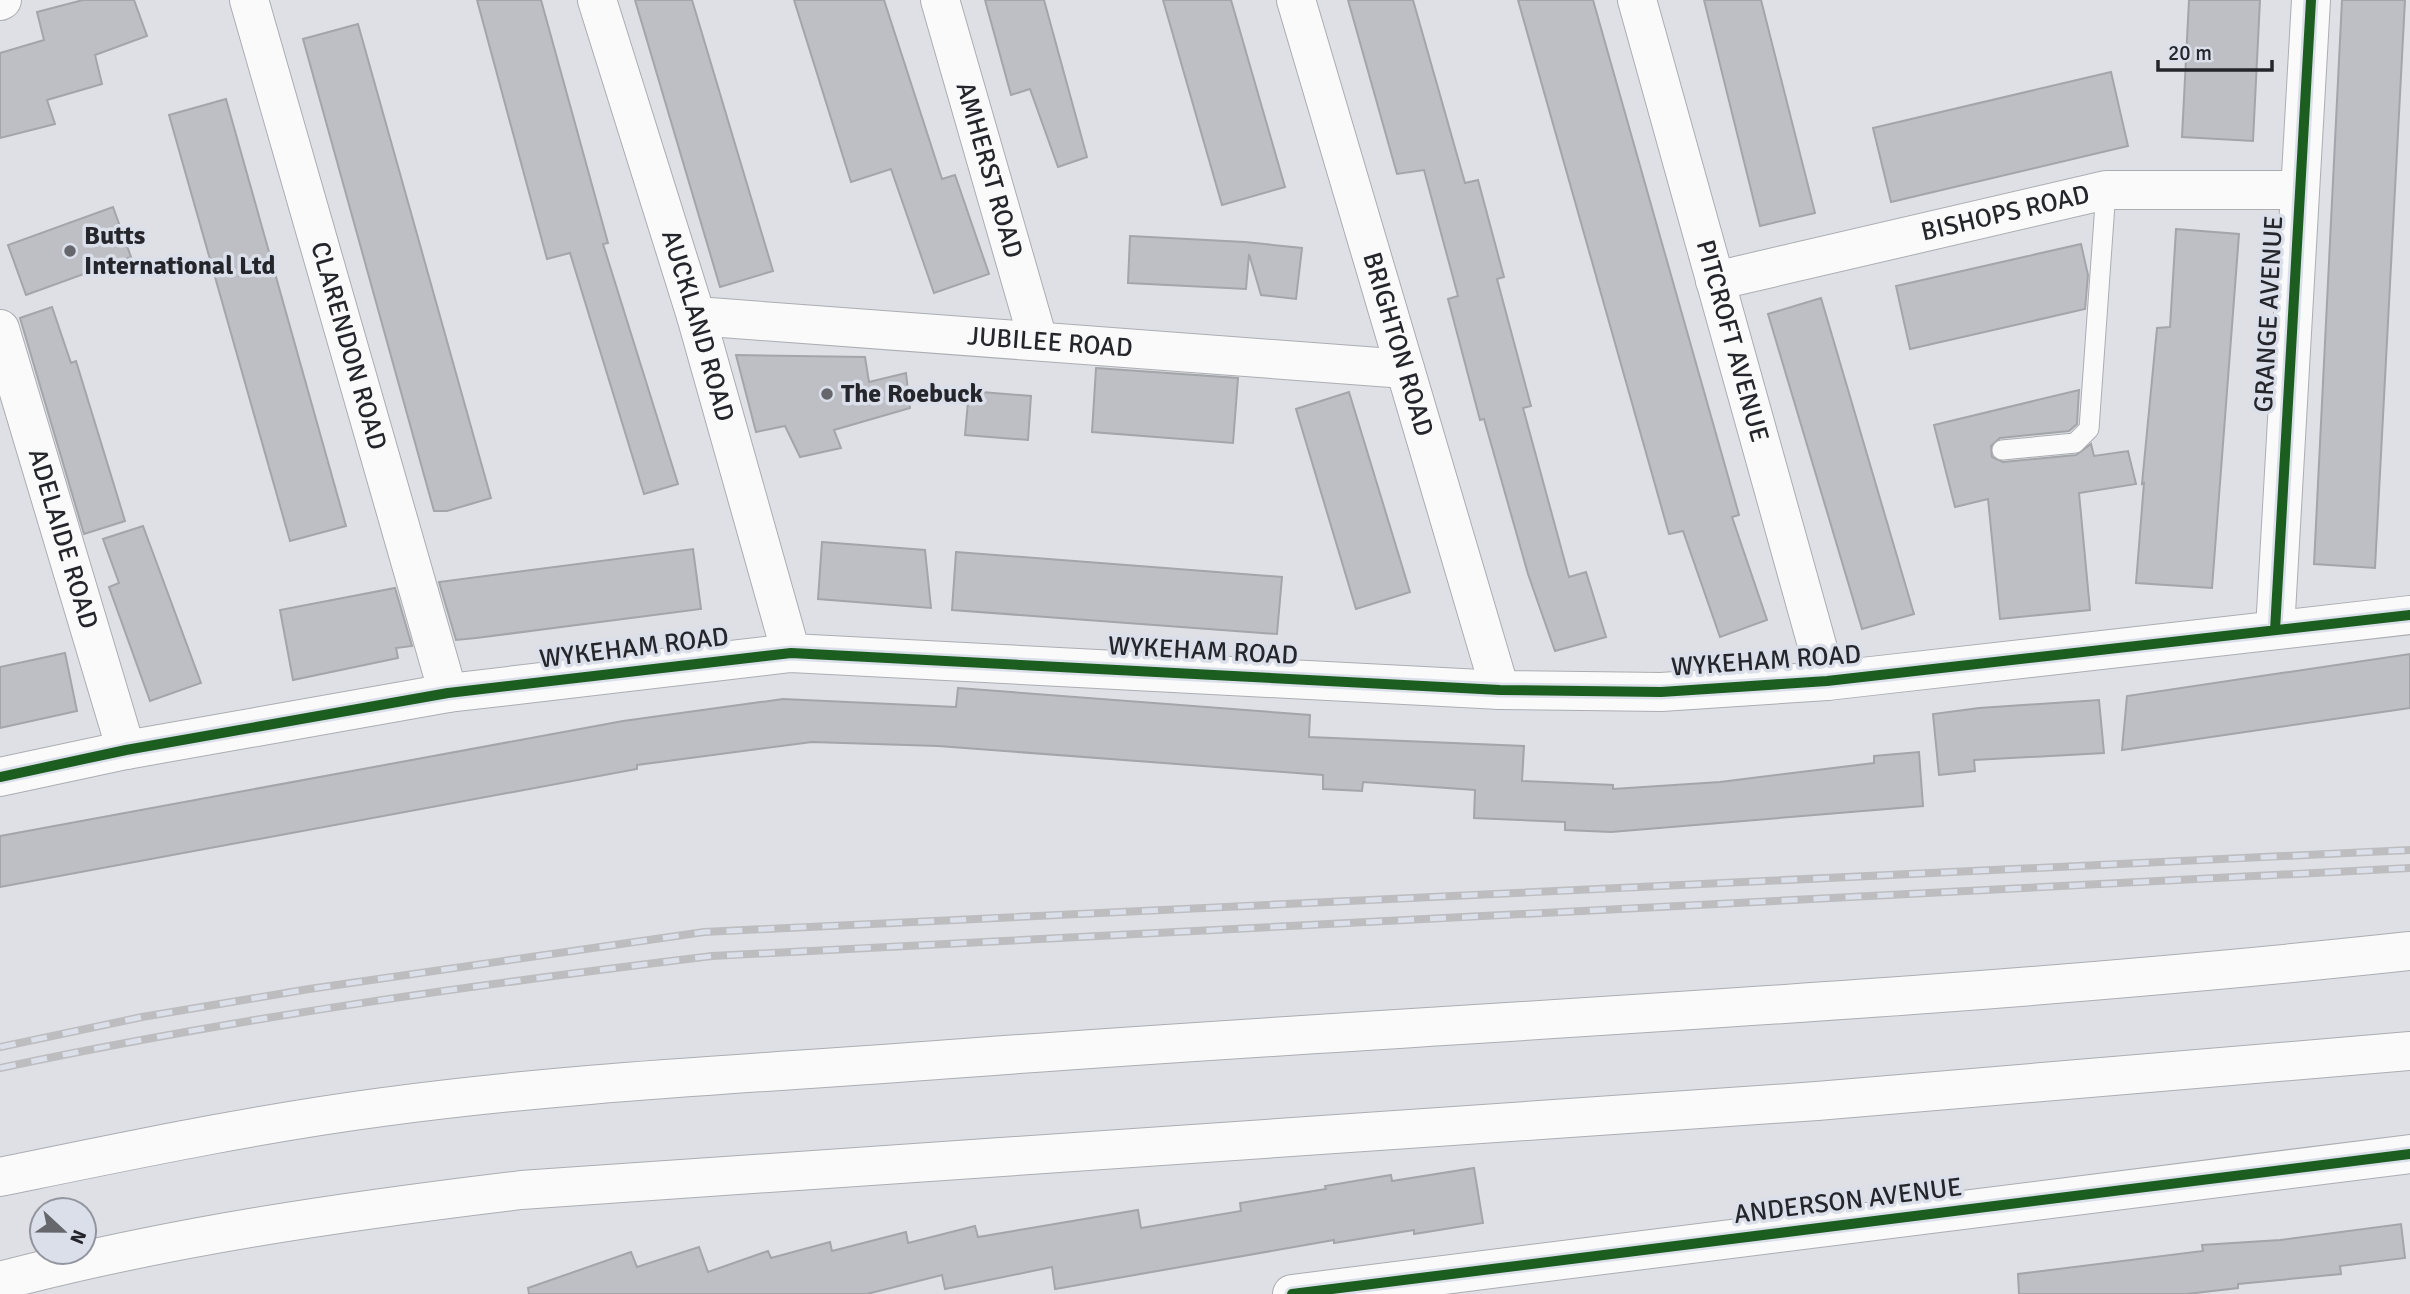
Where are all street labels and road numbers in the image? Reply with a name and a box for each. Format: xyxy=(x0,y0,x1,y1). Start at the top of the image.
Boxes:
street label: AMHERST ROAD xyxy=(948,78,1030,262)
street label: BISHOPS ROAD xyxy=(1918,178,2093,249)
street label: GRANGE AVENUE xyxy=(2248,215,2290,413)
street label: AUCKLAND ROAD xyxy=(654,226,741,425)
street label: PITCROFT AVENUE xyxy=(1689,236,1776,446)
street label: CLARENDON ROAD xyxy=(303,238,393,454)
street label: BRIGHTON ROAD xyxy=(1355,248,1440,440)
street label: JUBILEE ROAD xyxy=(966,320,1134,365)
street label: ADELAIDE ROAD xyxy=(21,445,105,633)
street label: WYKEHAM ROAD xyxy=(538,621,730,675)
street label: WYKEHAM ROAD xyxy=(1107,630,1299,672)
street label: WYKEHAM ROAD xyxy=(1670,638,1862,684)
street label: ANDERSON AVENUE xyxy=(1732,1171,1964,1231)

